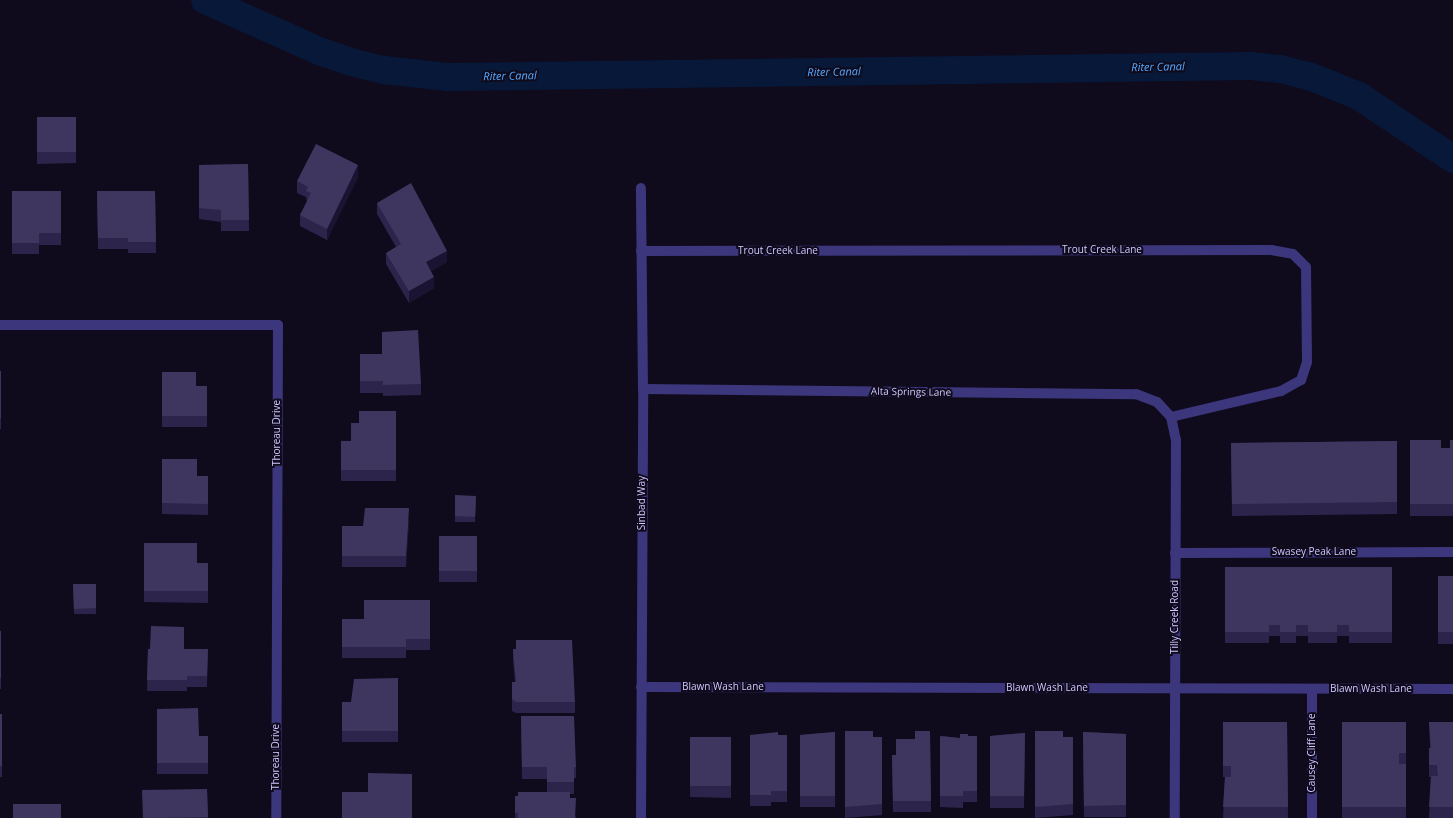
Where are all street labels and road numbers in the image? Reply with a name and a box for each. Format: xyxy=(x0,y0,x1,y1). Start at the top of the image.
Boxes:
street label: Trout Creek Lane xyxy=(1062,244,1142,256)
street label: Trout Creek Lane xyxy=(738,245,818,257)
street label: Alta Springs Lane xyxy=(871,385,951,399)
street label: Thoreau Drive xyxy=(271,400,283,466)
street label: Sinbad Way xyxy=(636,476,648,530)
street label: Swasey Peak Lane xyxy=(1272,546,1356,558)
street label: Tilly Creek Road xyxy=(1169,580,1181,654)
street label: Blawn Wash Lane xyxy=(682,681,764,693)
street label: Blawn Wash Lane xyxy=(1006,682,1088,694)
street label: Blawn Wash Lane xyxy=(1330,683,1412,695)
street label: Causey Cliff Lane xyxy=(1306,713,1318,793)
street label: Thoreau Drive xyxy=(270,724,282,790)

